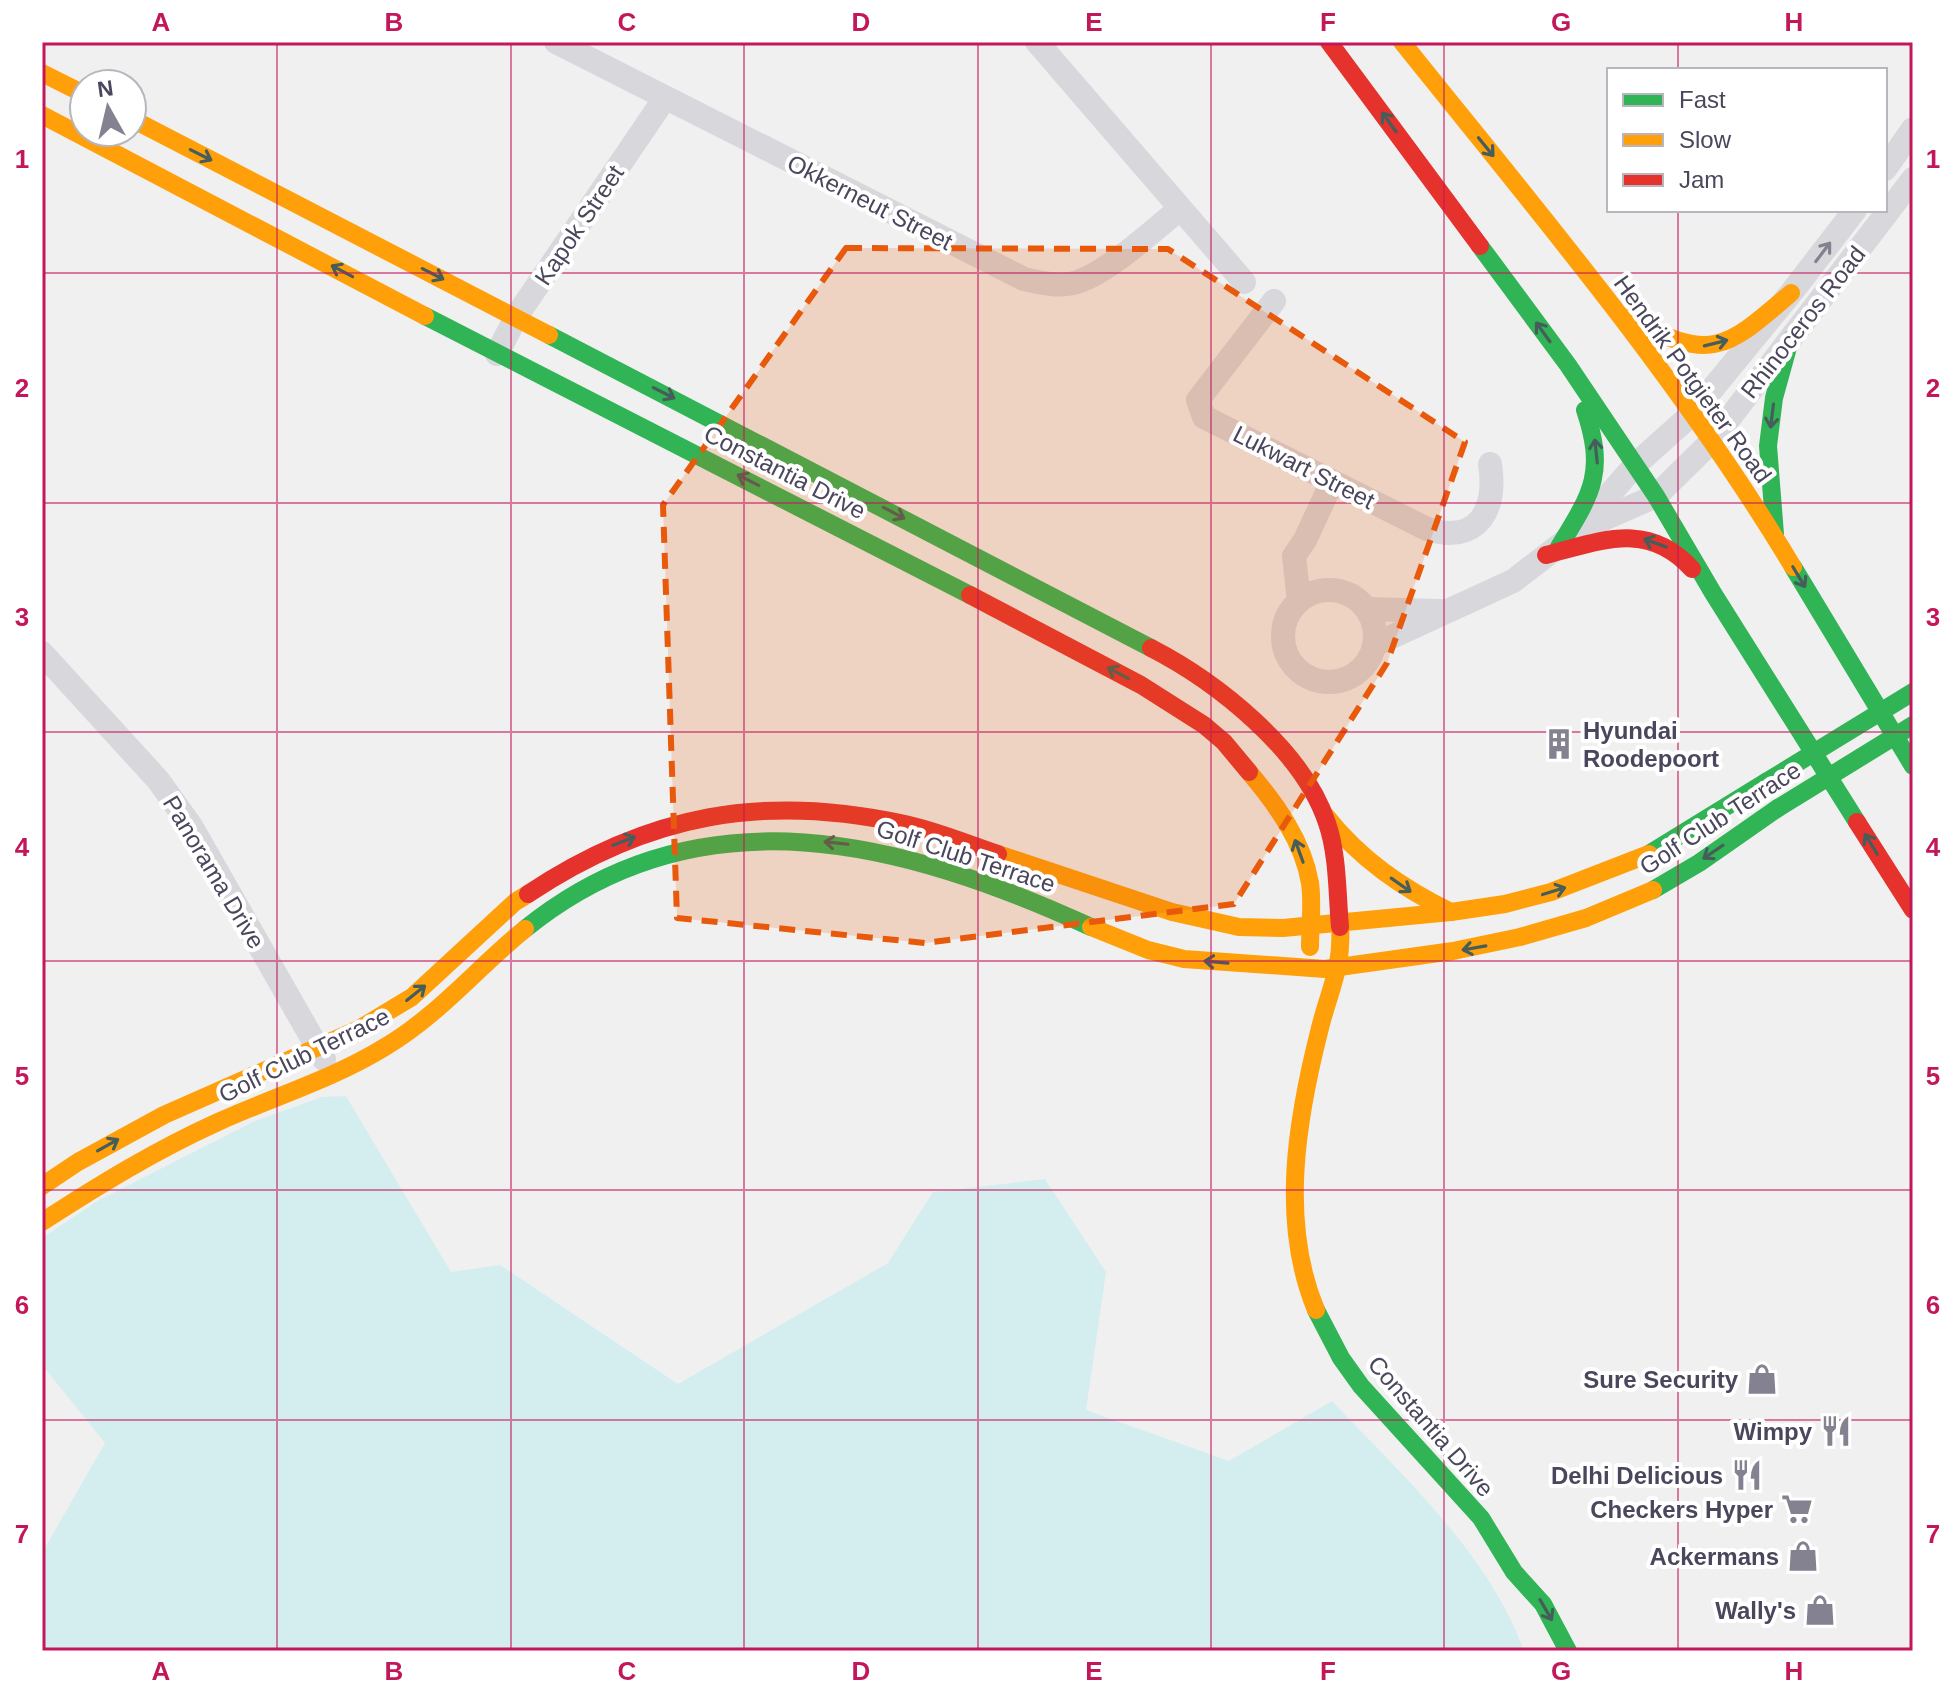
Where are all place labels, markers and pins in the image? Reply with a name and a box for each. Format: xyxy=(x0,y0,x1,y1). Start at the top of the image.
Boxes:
place label: Hyundai Roodepoort xyxy=(1583,717,1719,772)
building icon: Hyundai Roodepoort xyxy=(1542,727,1576,761)
shop icon: Sure Security xyxy=(1745,1362,1779,1396)
place label: Sure Security xyxy=(1583,1366,1739,1393)
restaurant icon: Wimpy xyxy=(1819,1414,1853,1448)
place label: Wimpy xyxy=(1734,1418,1813,1445)
restaurant icon: Delhi Delicious xyxy=(1730,1458,1764,1492)
place label: Delhi Delicious xyxy=(1551,1462,1723,1489)
supermarket icon: Checkers Hyper xyxy=(1780,1492,1814,1526)
place label: Checkers Hyper xyxy=(1590,1496,1773,1523)
shop icon: Ackermans xyxy=(1786,1539,1820,1573)
place label: Ackermans xyxy=(1650,1543,1779,1570)
shop icon: Wally's xyxy=(1803,1593,1837,1627)
place label: Wally's xyxy=(1715,1597,1796,1624)

